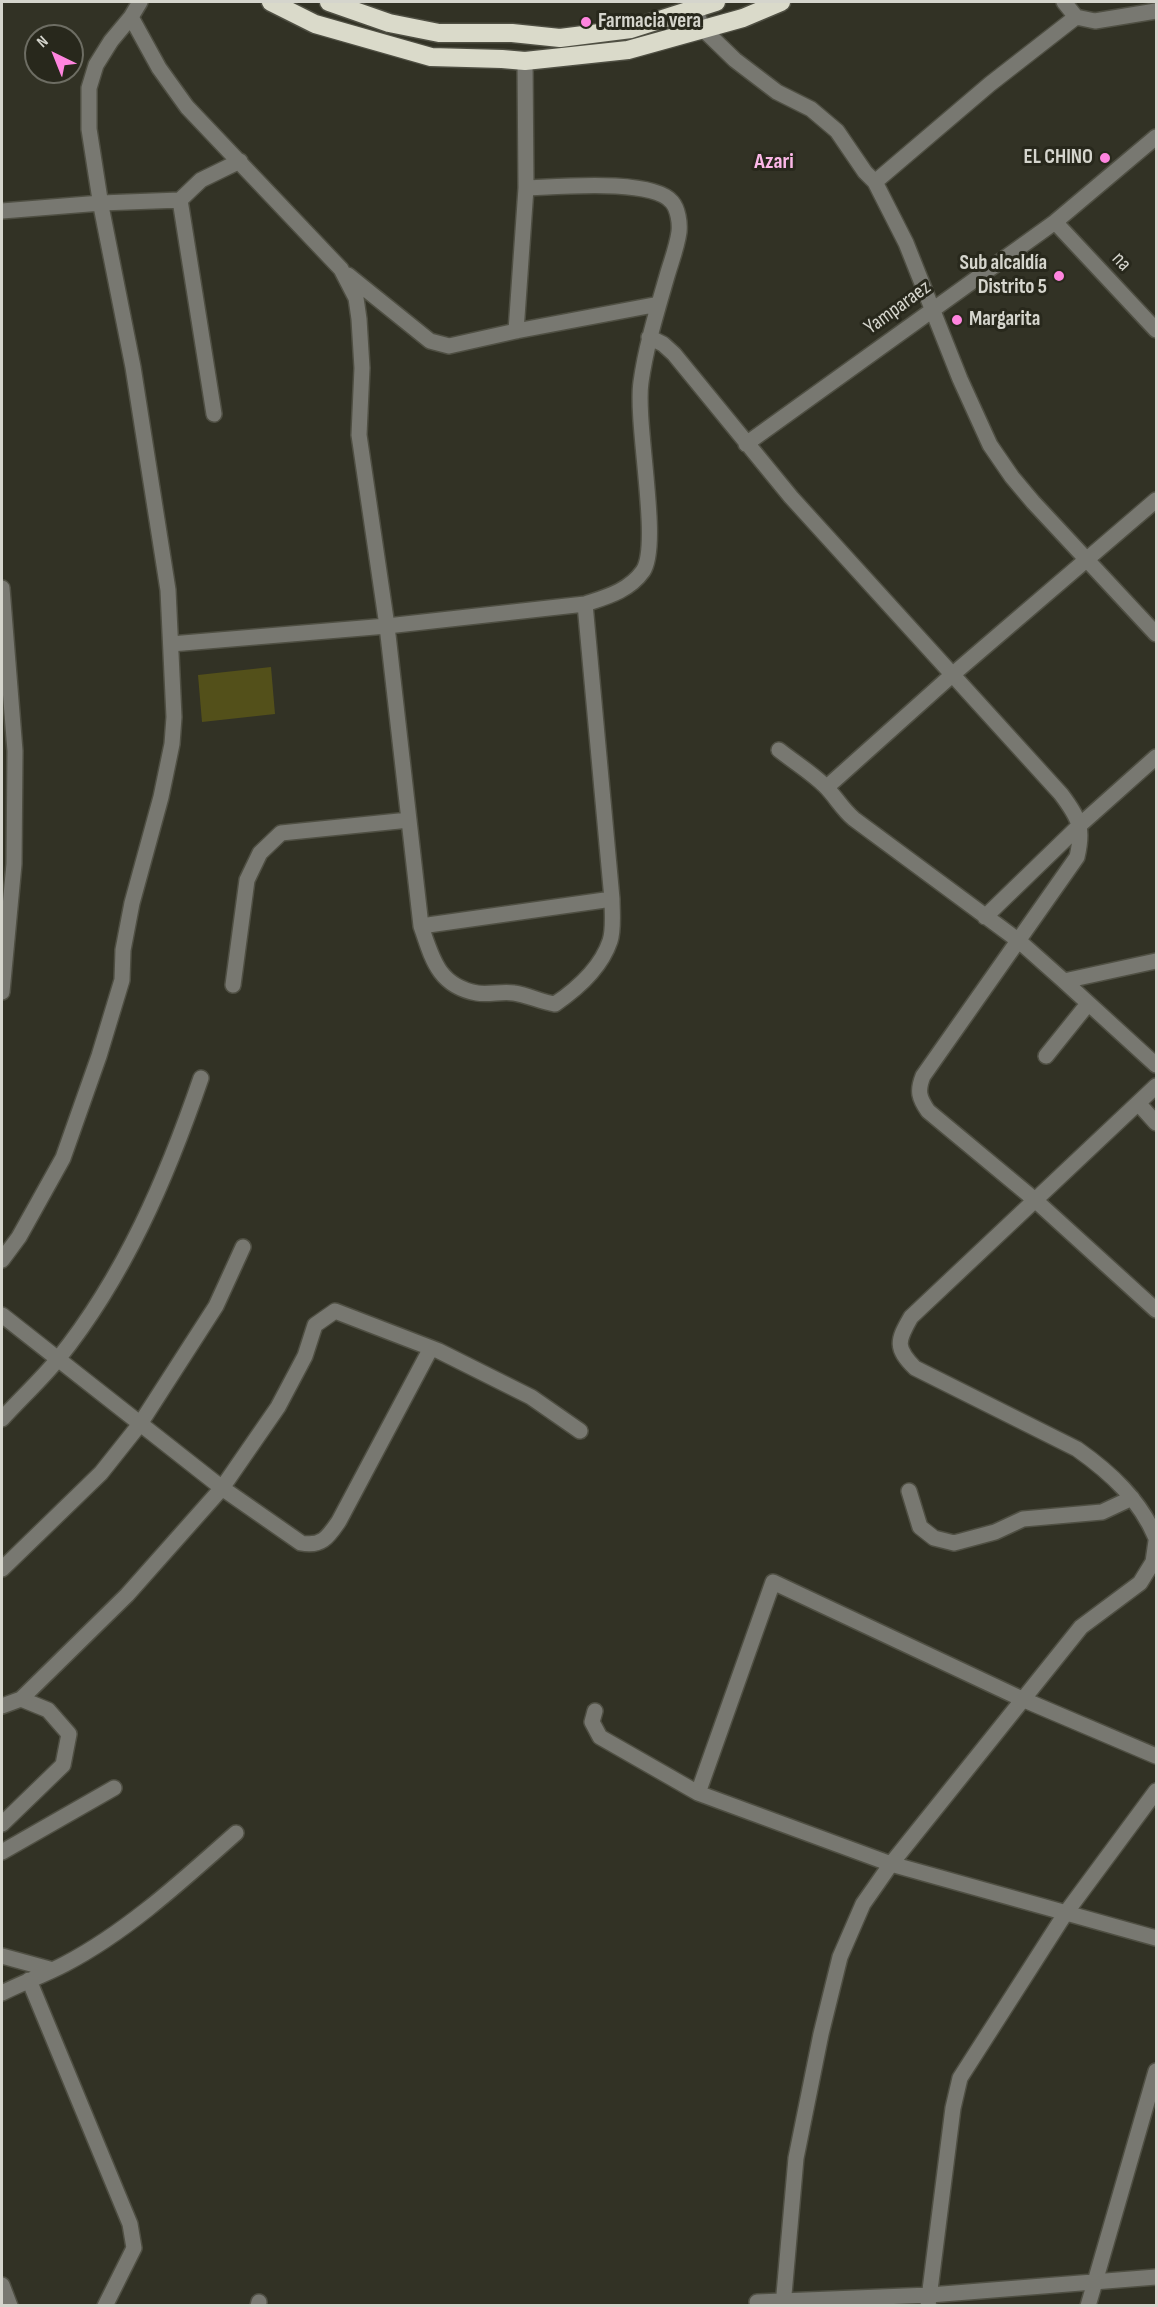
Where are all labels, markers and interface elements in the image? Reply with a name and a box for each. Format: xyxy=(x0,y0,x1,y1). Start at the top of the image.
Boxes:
place label: Farmacia vera xyxy=(598,9,701,35)
marker: Farmacia vera xyxy=(579,15,593,29)
north arrow xyxy=(24,24,84,84)
text: N xyxy=(33,32,52,52)
place label: EL CHINO xyxy=(1024,145,1093,171)
district label: Azari xyxy=(754,149,794,175)
marker: EL CHINO xyxy=(1098,151,1112,165)
street label: na xyxy=(1106,247,1136,277)
place label: Sub alcaldía Distrito 5 xyxy=(960,251,1047,301)
marker: Sub alcaldía Distrito 5 xyxy=(1052,269,1066,283)
street label: Yamparaez xyxy=(860,275,936,341)
place label: Margarita xyxy=(969,307,1040,333)
marker: Margarita xyxy=(950,313,964,327)

